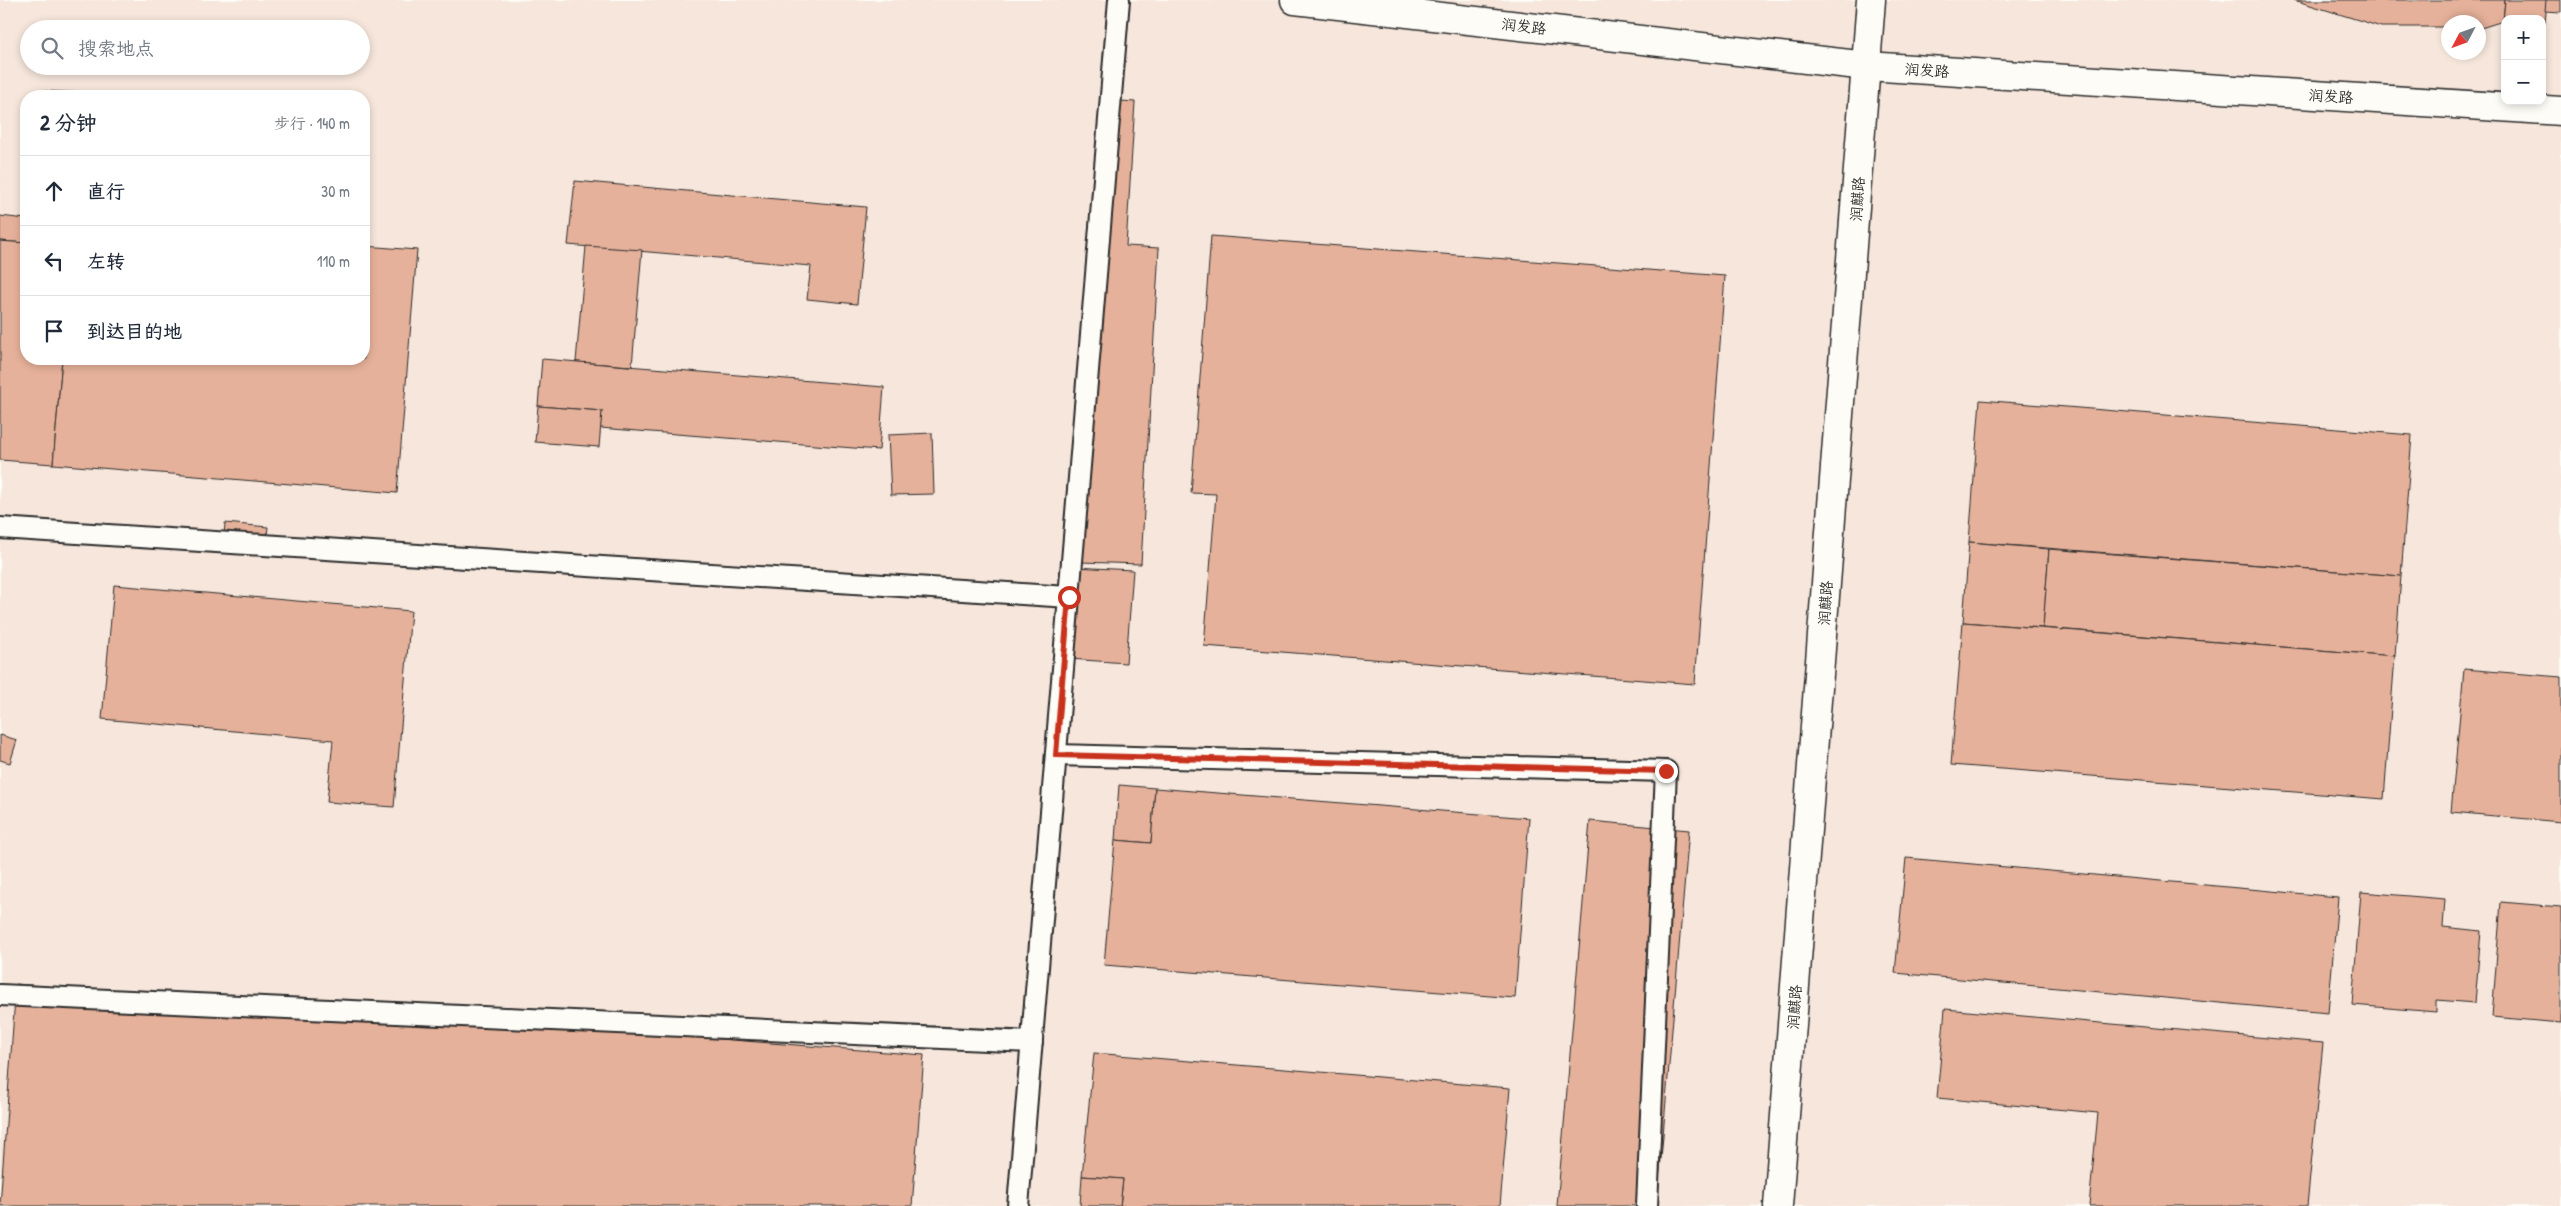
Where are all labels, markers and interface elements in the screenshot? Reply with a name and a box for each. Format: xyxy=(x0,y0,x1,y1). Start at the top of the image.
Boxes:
street label: 润发路 xyxy=(1500,13,1548,39)
north arrow xyxy=(2441,15,2486,60)
map controls xyxy=(2501,15,2546,105)
button: + xyxy=(2501,15,2546,60)
search box xyxy=(20,20,370,75)
icon: search xyxy=(38,34,66,62)
text: 搜索地点 xyxy=(78,35,154,61)
street label: 润发路 xyxy=(1904,58,1950,82)
button: − xyxy=(2501,60,2546,105)
street label: 润发路 xyxy=(2308,84,2354,108)
text: 2 分钟 xyxy=(40,108,97,137)
text: 步行 · 140 m xyxy=(274,112,350,134)
street label: 润麒路 xyxy=(1845,176,1869,222)
icon: ahead xyxy=(40,177,68,205)
text: 直行 xyxy=(87,178,125,204)
text: 30 m xyxy=(321,180,350,202)
icon: left xyxy=(40,247,68,275)
text: 左转 xyxy=(87,248,125,274)
text: 110 m xyxy=(317,250,350,272)
icon: arrive xyxy=(40,317,68,345)
text: 到达目的地 xyxy=(87,318,182,344)
street label: 润麒路 xyxy=(1813,580,1837,626)
route start xyxy=(1058,586,1081,609)
route end xyxy=(1655,760,1678,783)
street label: 润麒路 xyxy=(1782,984,1806,1030)

